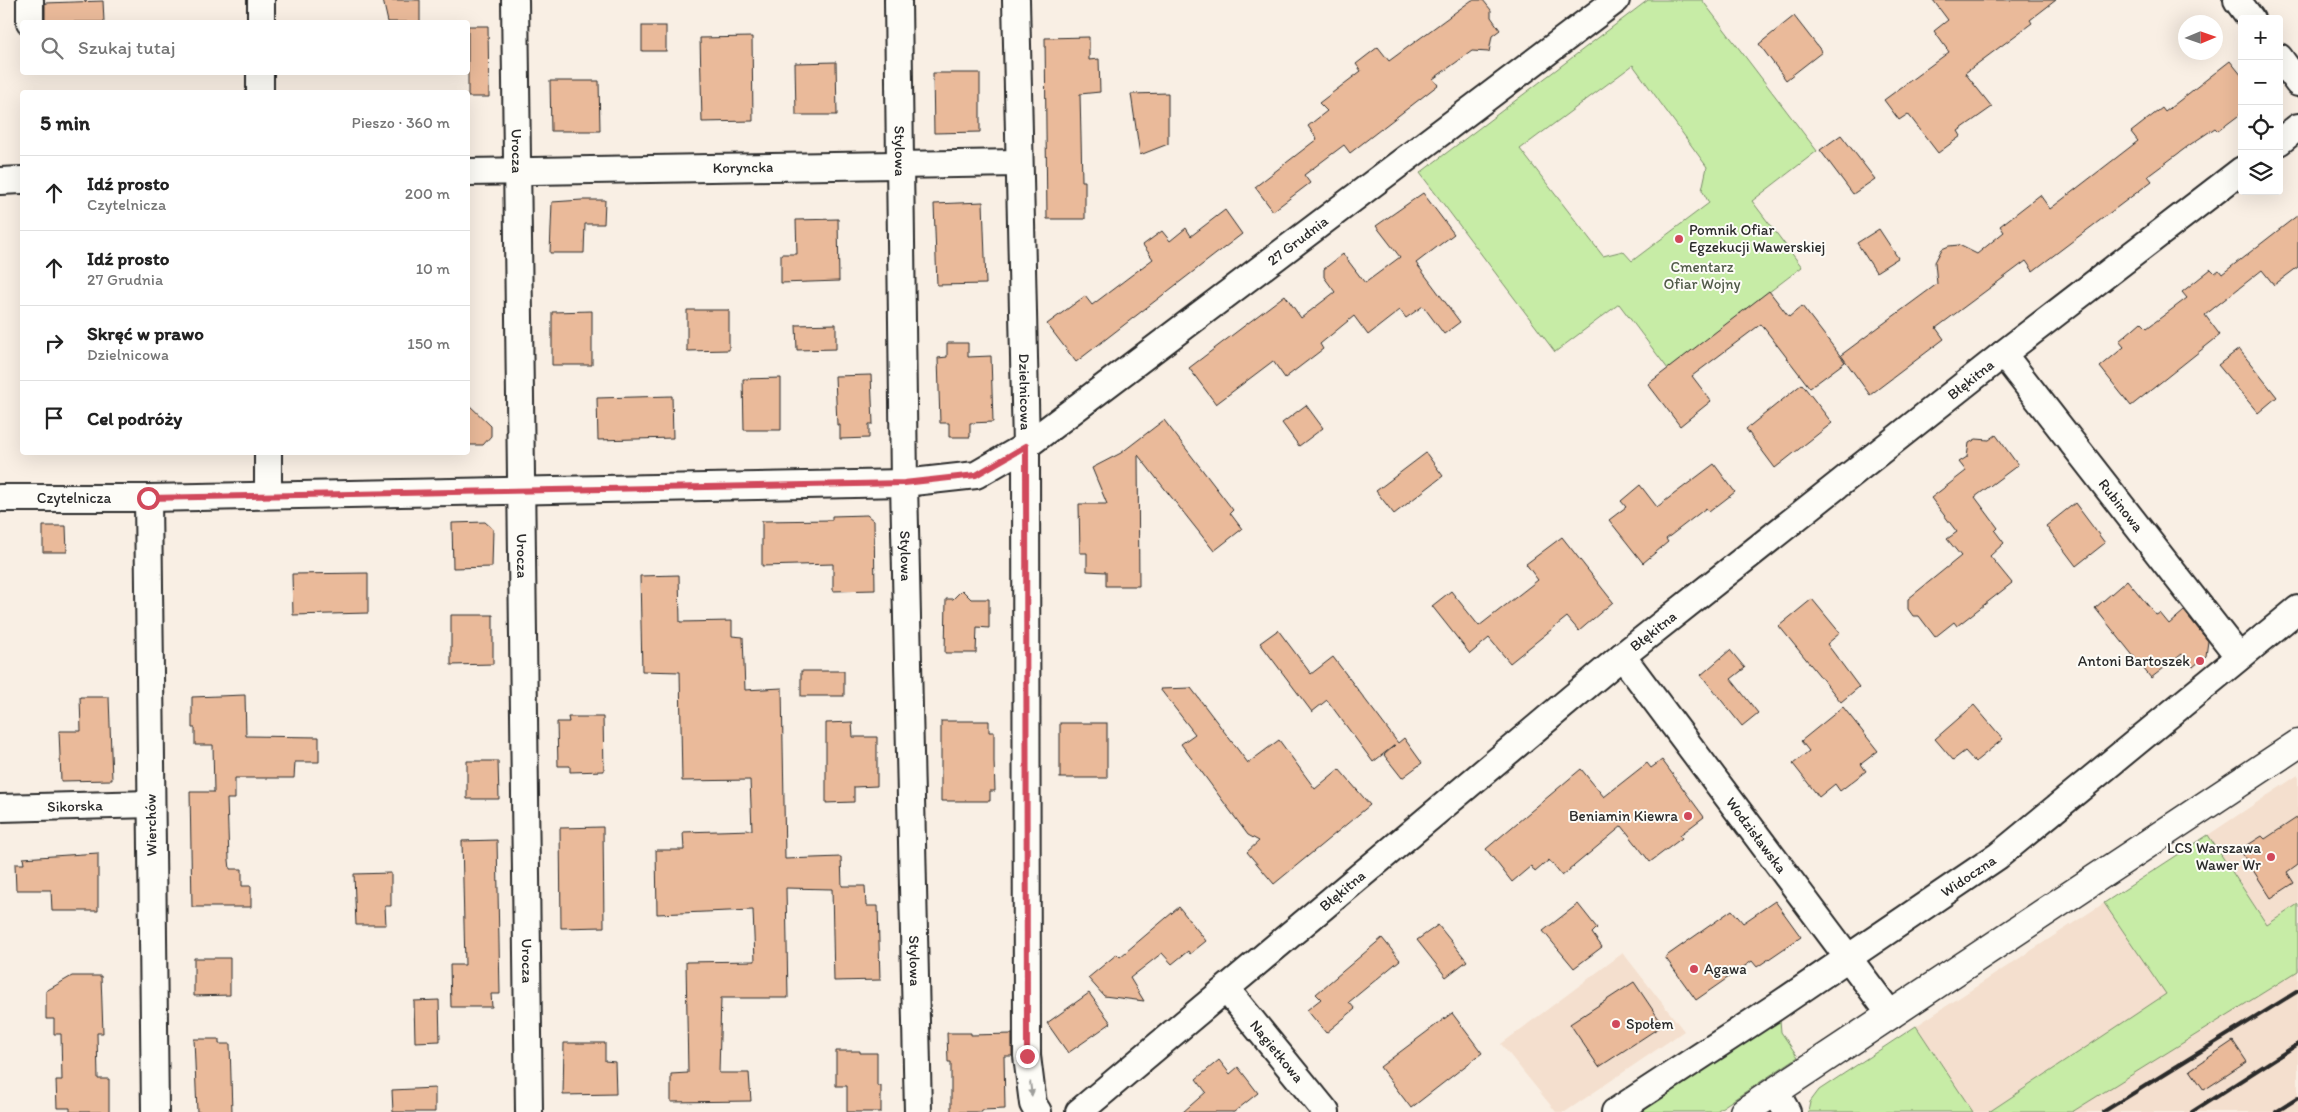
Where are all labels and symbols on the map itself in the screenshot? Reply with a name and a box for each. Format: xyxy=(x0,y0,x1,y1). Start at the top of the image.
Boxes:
north arrow xyxy=(2178,15,2223,60)
street label: Stylowa xyxy=(891,126,909,177)
street label: Urocza xyxy=(508,128,526,174)
street label: Koryncka xyxy=(712,158,774,177)
street label: 27 Grudnia xyxy=(1264,212,1332,269)
place label: Pomnik Ofiar Egzekucji Wawerskiej xyxy=(1689,221,1825,256)
marker: Pomnik Ofiar Egzekucji Wawerskiej xyxy=(1673,233,1685,245)
park label: Cmentarz Ofiar Wojny xyxy=(1663,258,1741,293)
street label: Dzielnicowa xyxy=(1015,353,1035,431)
street label: Błękitna xyxy=(1944,355,1998,404)
street label: Rubinowa xyxy=(2095,475,2147,536)
route start xyxy=(137,487,160,510)
street label: Czytelnicza xyxy=(37,489,111,507)
street label: Stylowa xyxy=(896,530,915,582)
street label: Urocza xyxy=(513,533,531,579)
street label: Błękitna xyxy=(1626,607,1681,655)
place label: Antoni Bartoszek xyxy=(2078,652,2190,670)
marker: Antoni Bartoszek xyxy=(2194,655,2206,667)
street label: Wierchów xyxy=(141,794,161,856)
street label: Wodzisławska xyxy=(1722,794,1791,877)
street label: Sikorska xyxy=(47,796,103,816)
place label: Beniamin Kiewra xyxy=(1569,807,1678,825)
marker: Beniamin Kiewra xyxy=(1682,810,1694,822)
place label: LCS Warszawa Wawer Wr xyxy=(2167,839,2261,874)
street label: Widoczna xyxy=(1937,851,2000,901)
marker: LCS Warszawa Wawer Wr xyxy=(2265,851,2277,863)
street label: Błękitna xyxy=(1316,866,1369,915)
street label: Stylowa xyxy=(905,935,924,987)
street label: Urocza xyxy=(518,938,536,984)
place label: Agawa xyxy=(1704,960,1747,978)
marker: Agawa xyxy=(1688,963,1700,975)
place label: Społem xyxy=(1626,1015,1674,1033)
street label: Nagietkowa xyxy=(1246,1016,1308,1087)
marker: Społem xyxy=(1610,1018,1622,1030)
route end xyxy=(1016,1045,1039,1068)
one-way arrow xyxy=(1027,1081,1035,1097)

